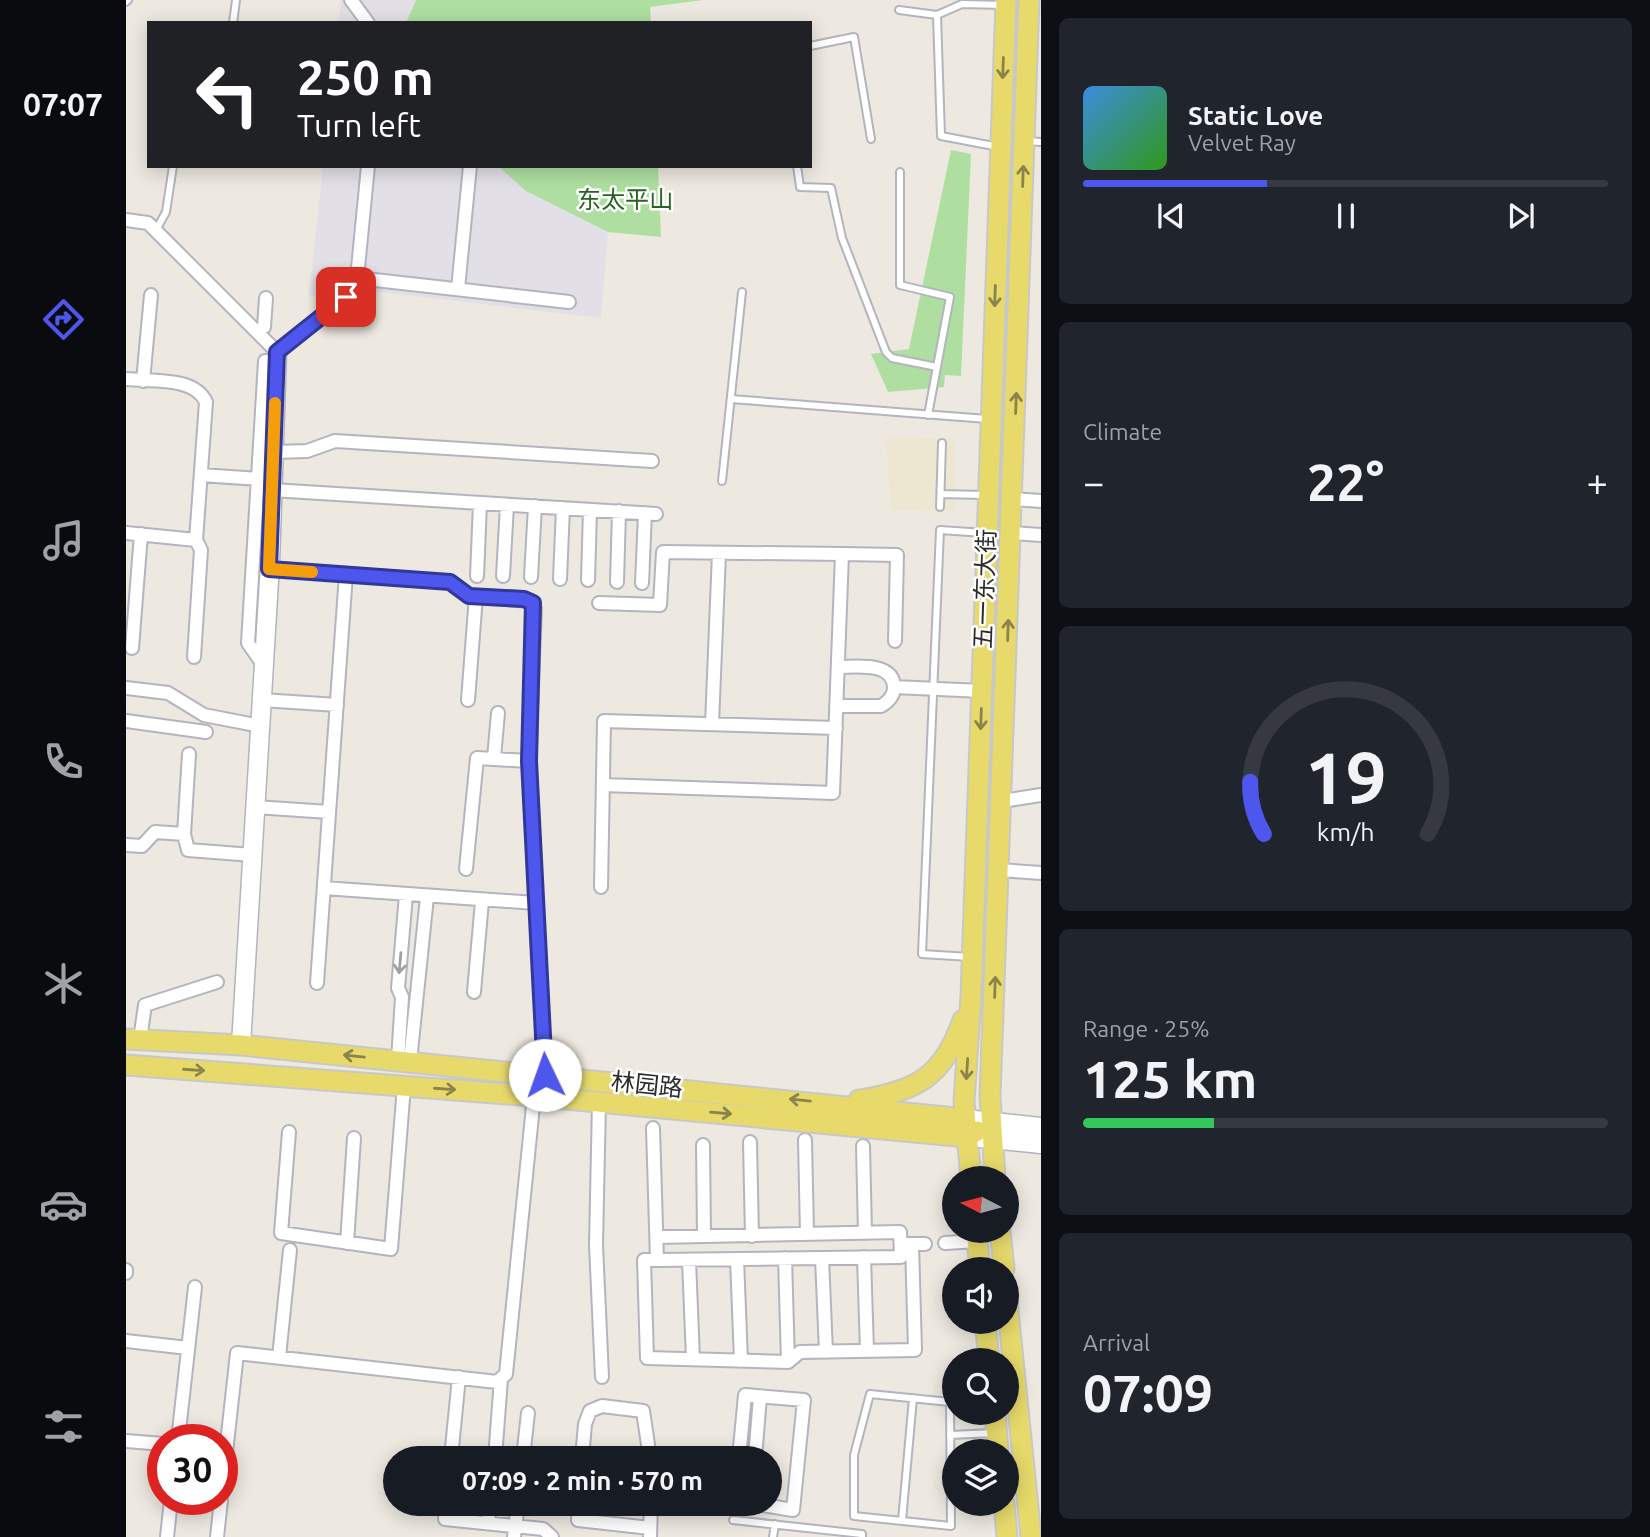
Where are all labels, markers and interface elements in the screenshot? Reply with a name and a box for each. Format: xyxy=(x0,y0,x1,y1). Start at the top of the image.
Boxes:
icon: left xyxy=(182,49,273,140)
text: 250 m xyxy=(297,49,434,104)
one-way arrow xyxy=(997,56,1010,79)
text: 07:07 xyxy=(23,86,103,122)
text: Static Love xyxy=(1188,101,1323,130)
text: Turn left xyxy=(297,107,421,143)
text: Velvet Ray xyxy=(1188,130,1296,155)
one-way arrow xyxy=(1017,164,1030,187)
park label: 东太平山 xyxy=(577,186,673,213)
icon: previous xyxy=(1152,197,1190,235)
icon: pause xyxy=(1327,197,1365,235)
icon: next xyxy=(1502,197,1540,235)
pin xyxy=(316,267,376,327)
icon: arrive xyxy=(327,278,365,316)
one-way arrow xyxy=(989,284,1002,307)
icon: directions xyxy=(39,295,88,344)
one-way arrow xyxy=(1009,392,1022,415)
text: Climate xyxy=(1083,419,1162,444)
text: 22° xyxy=(1307,453,1384,511)
text: − xyxy=(1083,461,1104,503)
text: + xyxy=(1587,461,1608,503)
icon: music xyxy=(39,516,88,565)
street label: 五一东大街 xyxy=(969,529,1000,649)
one-way arrow xyxy=(1001,619,1014,642)
one-way arrow xyxy=(974,707,987,730)
icon: phone xyxy=(39,737,88,786)
text: 19 xyxy=(1304,737,1387,819)
text: km/h xyxy=(1317,818,1374,846)
one-way arrow xyxy=(393,951,406,974)
icon: climate xyxy=(39,959,88,1008)
one-way arrow xyxy=(988,976,1001,999)
text: Range · 25% xyxy=(1083,1016,1210,1041)
position arrow xyxy=(508,1038,582,1112)
one-way arrow xyxy=(343,1049,366,1062)
text: 125 km xyxy=(1083,1050,1257,1108)
one-way arrow xyxy=(960,1057,973,1080)
one-way arrow xyxy=(182,1064,205,1077)
street label: 林园路 xyxy=(610,1067,684,1102)
one-way arrow xyxy=(434,1083,456,1096)
one-way arrow xyxy=(789,1094,812,1107)
one-way arrow xyxy=(709,1107,732,1120)
north arrow xyxy=(942,1166,1018,1242)
map controls xyxy=(942,1166,1019,1516)
icon: car xyxy=(39,1180,88,1229)
button: sound xyxy=(942,1257,1019,1334)
text: Arrival xyxy=(1083,1330,1150,1355)
button: search xyxy=(942,1348,1019,1425)
text: 07:09 xyxy=(1083,1364,1213,1422)
icon: filters xyxy=(39,1402,88,1451)
speed limit sign: 30 xyxy=(147,1424,238,1515)
button: layers xyxy=(942,1439,1019,1516)
text: 07:09 · 2 min · 570 m xyxy=(462,1466,703,1495)

